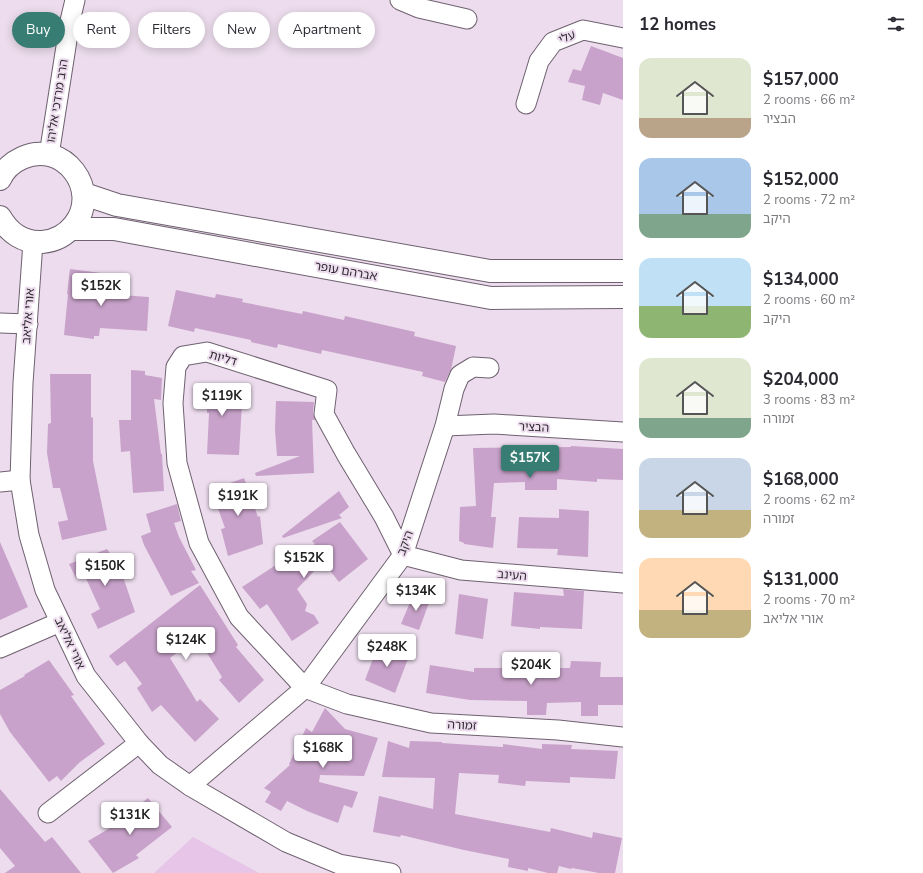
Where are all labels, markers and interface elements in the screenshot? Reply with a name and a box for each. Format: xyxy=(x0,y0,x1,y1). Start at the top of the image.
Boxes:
chip: Buy xyxy=(12,12,65,48)
chip: Rent xyxy=(73,12,130,48)
chip: Filters xyxy=(138,12,205,48)
chip: New xyxy=(213,12,270,48)
chip: Apartment xyxy=(278,12,375,48)
text: 12 homes xyxy=(639,13,716,36)
icon: filters xyxy=(885,13,907,35)
street label: עלי xyxy=(556,26,578,48)
street label: הרב מרדכי אליהו xyxy=(42,58,72,144)
text: $157,000 xyxy=(763,68,839,91)
icon: home xyxy=(671,74,719,122)
text: 2 rooms · 66 m² xyxy=(763,91,855,109)
text: הבציר xyxy=(763,110,796,128)
text: $152,000 xyxy=(763,168,839,191)
icon: home xyxy=(671,174,719,222)
text: 2 rooms · 72 m² xyxy=(763,191,855,209)
text: היקב xyxy=(763,210,791,228)
street label: אברהם עופר xyxy=(313,258,379,284)
text: $134,000 xyxy=(763,268,839,291)
pin: $152K xyxy=(73,273,129,307)
icon: home xyxy=(671,274,719,322)
text: $152K xyxy=(81,277,121,295)
street label: אורי אליאב xyxy=(18,287,38,344)
text: 2 rooms · 60 m² xyxy=(763,291,855,309)
text: היקב xyxy=(763,310,791,328)
street label: דליות xyxy=(207,346,239,370)
text: $204,000 xyxy=(763,368,839,391)
icon: home xyxy=(671,374,719,422)
pin: $119K xyxy=(194,383,250,417)
text: $119K xyxy=(202,387,242,405)
text: 3 rooms · 83 m² xyxy=(763,391,855,409)
text: זמורה xyxy=(763,410,795,428)
street label: הבציר xyxy=(518,418,550,436)
pin: $157K xyxy=(502,445,558,479)
text: $157K xyxy=(510,449,550,467)
text: $168,000 xyxy=(763,468,839,491)
icon: home xyxy=(671,474,719,522)
pin: $191K xyxy=(210,483,266,517)
text: $191K xyxy=(218,487,258,505)
text: 2 rooms · 62 m² xyxy=(763,491,855,509)
text: זמורה xyxy=(763,510,795,528)
street label: היקב xyxy=(393,528,417,558)
pin: $152K xyxy=(276,545,332,579)
text: $152K xyxy=(284,549,324,567)
pin: $150K xyxy=(77,553,133,587)
text: $150K xyxy=(85,557,125,575)
street label: העינב xyxy=(497,566,527,584)
text: $131,000 xyxy=(763,568,839,591)
icon: home xyxy=(671,574,719,622)
pin: $134K xyxy=(388,578,444,612)
text: $134K xyxy=(396,582,436,600)
text: 2 rooms · 70 m² xyxy=(763,591,855,609)
text: אורי אליאב xyxy=(763,610,823,628)
street label: אורי אליאב xyxy=(51,614,89,672)
pin: $124K xyxy=(158,627,214,661)
text: $124K xyxy=(166,631,206,649)
pin: $248K xyxy=(359,634,415,668)
text: $248K xyxy=(367,638,407,656)
pin: $204K xyxy=(503,652,559,686)
text: $204K xyxy=(511,656,551,674)
street label: זמורה xyxy=(447,716,477,734)
pin: $168K xyxy=(295,735,351,769)
text: $168K xyxy=(303,739,343,757)
pin: $131K xyxy=(102,802,158,836)
text: $131K xyxy=(110,806,150,824)

